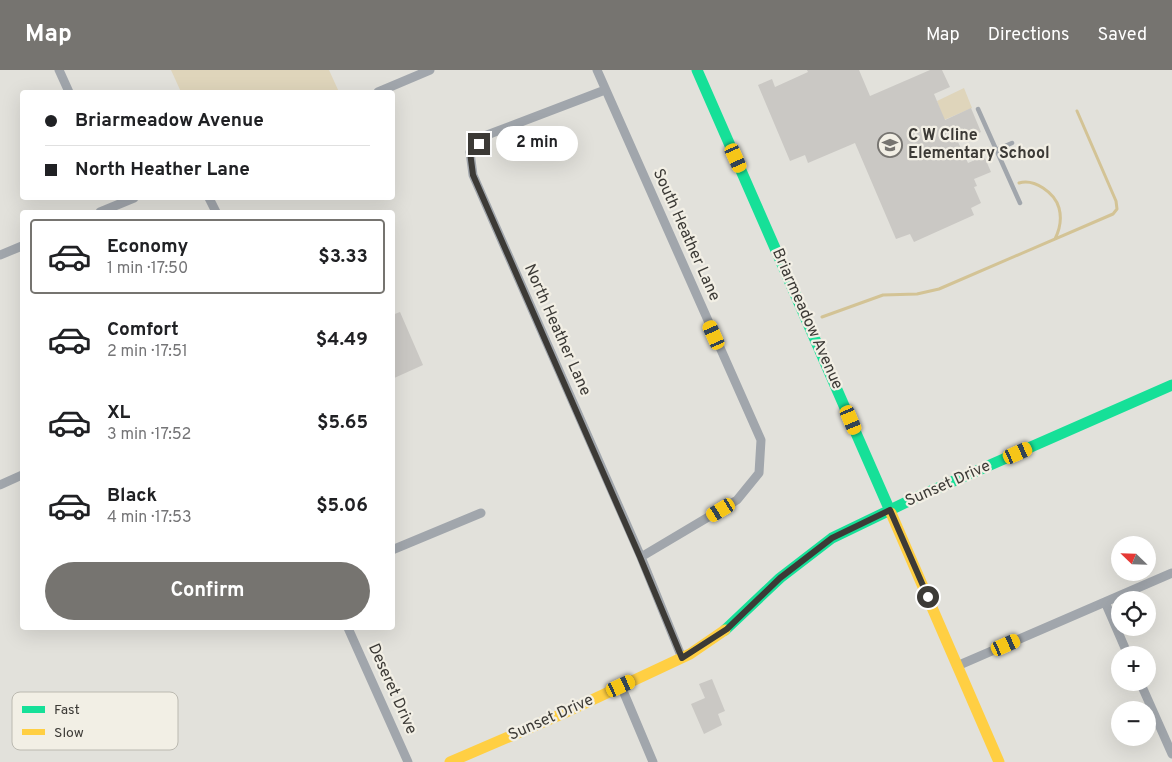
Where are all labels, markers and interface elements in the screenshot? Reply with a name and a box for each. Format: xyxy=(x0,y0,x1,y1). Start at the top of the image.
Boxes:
text: Map xyxy=(25,20,72,50)
text: Map xyxy=(926,24,960,47)
text: Directions xyxy=(988,24,1070,47)
text: Saved xyxy=(1098,24,1147,47)
text: Briarmeadow Avenue xyxy=(75,109,264,133)
callout: 2 min xyxy=(496,126,579,162)
place label: C W Cline Elementary School xyxy=(908,126,1050,164)
school or university icon: C W Cline Elementary School xyxy=(877,132,903,158)
route end xyxy=(468,133,490,155)
text: 2 min xyxy=(516,133,558,153)
car xyxy=(723,141,748,175)
text: North Heather Lane xyxy=(75,158,250,182)
street label: South Heather Lane xyxy=(648,166,724,304)
icon: car xyxy=(47,234,92,279)
text: Economy xyxy=(107,235,188,259)
text: $3.33 xyxy=(318,245,368,269)
street label: Briarmeadow Avenue xyxy=(767,245,847,393)
text: 1 min · 17:50 xyxy=(107,259,188,279)
street label: North Heather Lane xyxy=(519,261,595,399)
icon: car xyxy=(47,317,92,362)
text: Comfort xyxy=(107,318,179,342)
car xyxy=(701,318,726,352)
text: $4.49 xyxy=(316,328,368,352)
text: 2 min · 17:51 xyxy=(107,342,188,362)
icon: car xyxy=(47,400,92,445)
text: XL xyxy=(107,401,130,425)
car xyxy=(838,403,863,437)
text: $5.65 xyxy=(317,411,368,435)
text: 3 min · 17:52 xyxy=(107,425,191,445)
car xyxy=(1001,440,1034,466)
street label: Sunset Drive xyxy=(902,456,994,512)
icon: car xyxy=(47,483,92,528)
text: Black xyxy=(107,484,157,508)
text: $5.06 xyxy=(316,494,368,518)
car xyxy=(704,496,737,524)
text: 4 min · 17:53 xyxy=(107,508,192,528)
north arrow xyxy=(1111,536,1156,581)
map controls xyxy=(1111,536,1156,746)
button: Confirm xyxy=(45,562,370,620)
route start xyxy=(917,586,939,608)
button: locate xyxy=(1111,591,1156,636)
car xyxy=(989,632,1022,658)
street label: Deseret Drive xyxy=(363,640,421,738)
button: + xyxy=(1111,646,1156,691)
car xyxy=(604,673,637,699)
street label: Sunset Drive xyxy=(505,690,597,746)
legend xyxy=(12,692,178,750)
button: − xyxy=(1111,701,1156,746)
text: Fast xyxy=(54,702,80,719)
text: Slow xyxy=(54,725,84,742)

